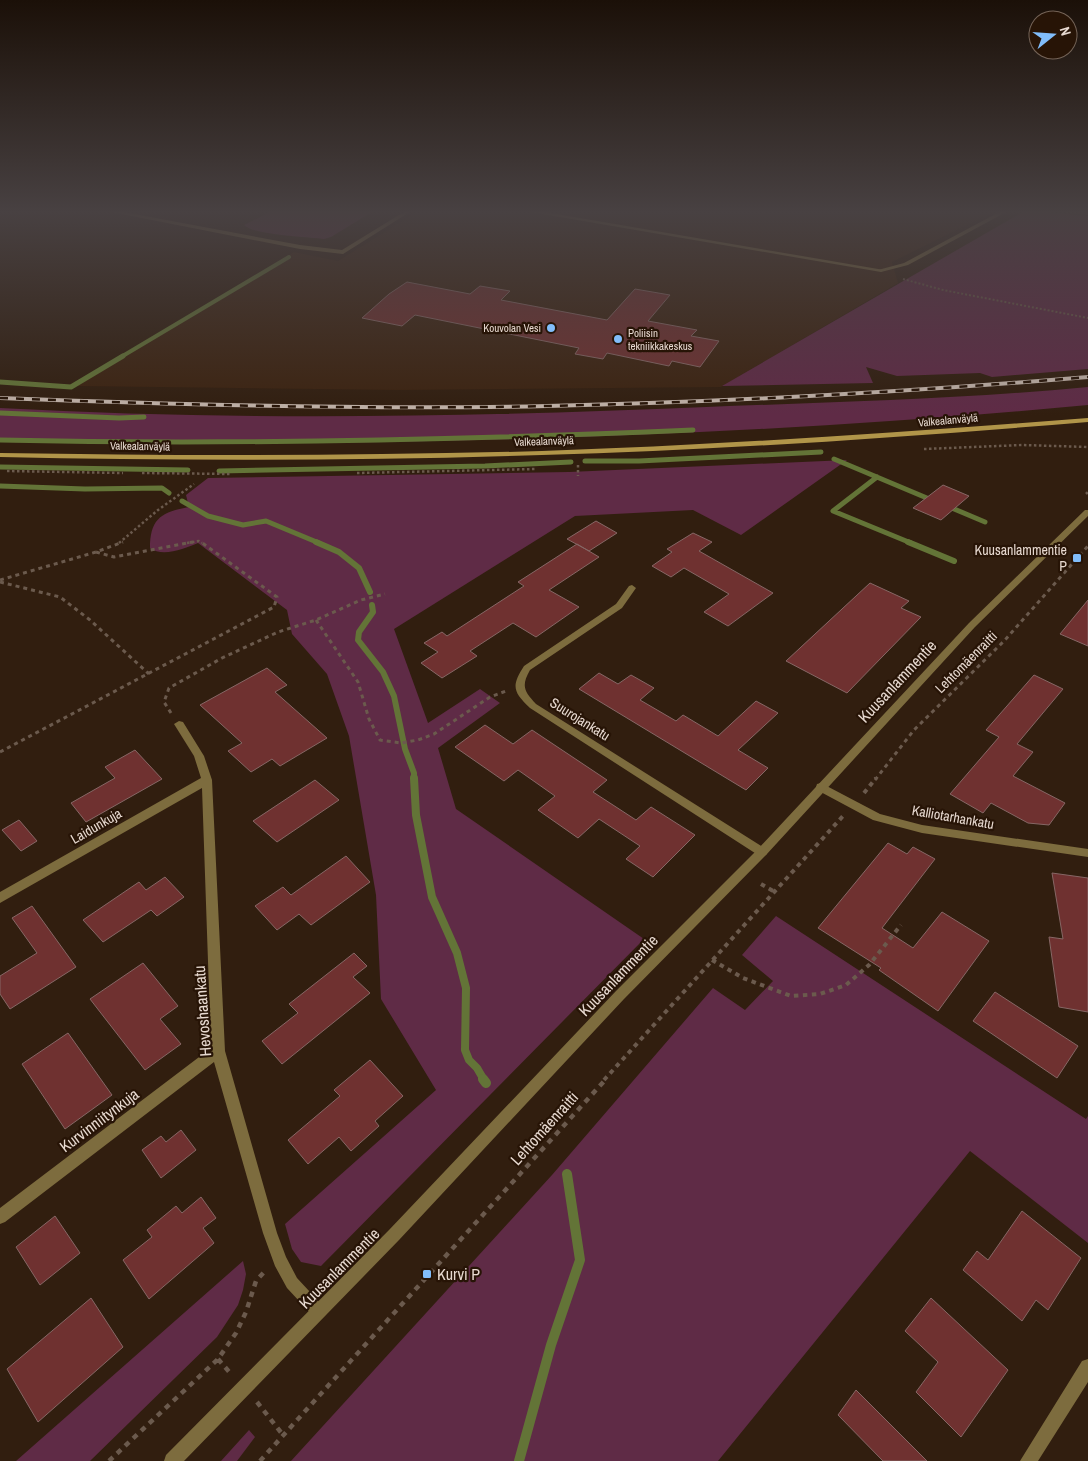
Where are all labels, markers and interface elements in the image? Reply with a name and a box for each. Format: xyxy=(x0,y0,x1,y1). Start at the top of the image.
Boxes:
north arrow xyxy=(1028,10,1078,60)
text: N xyxy=(1056,25,1075,38)
place label: Kouvolan Vesi xyxy=(483,321,541,335)
marker: Kouvolan Vesi xyxy=(545,322,557,334)
place label: Poliisin tekniikkakeskus xyxy=(628,326,693,353)
marker: Poliisin tekniikkakeskus xyxy=(612,333,624,345)
street label: Valkealanväylä xyxy=(917,410,979,430)
street label: Valkealanväylä xyxy=(514,433,574,449)
street label: Valkealanväylä xyxy=(110,438,170,454)
place label: Kuusanlammentie P xyxy=(974,541,1067,575)
marker: Kuusanlammentie P xyxy=(1071,552,1083,564)
street label: Lehtomäenraitti xyxy=(931,627,1001,697)
street label: Kuusanlammentie xyxy=(853,635,941,727)
street label: Suurojankatu xyxy=(547,693,613,745)
street label: Kalliotarhankatu xyxy=(911,801,995,833)
street label: Laidunkuja xyxy=(67,804,125,848)
street label: Kuusanlammentie xyxy=(573,929,663,1021)
street label: Hevoshaankatu xyxy=(188,965,216,1057)
street label: Kurvinniitynkuja xyxy=(55,1082,144,1157)
street label: Lehtomäenraitti xyxy=(505,1086,583,1170)
street label: Kuusanlammentie xyxy=(294,1223,384,1313)
place label: Kurvi P xyxy=(437,1263,480,1285)
marker: Kurvi P xyxy=(421,1268,433,1280)

